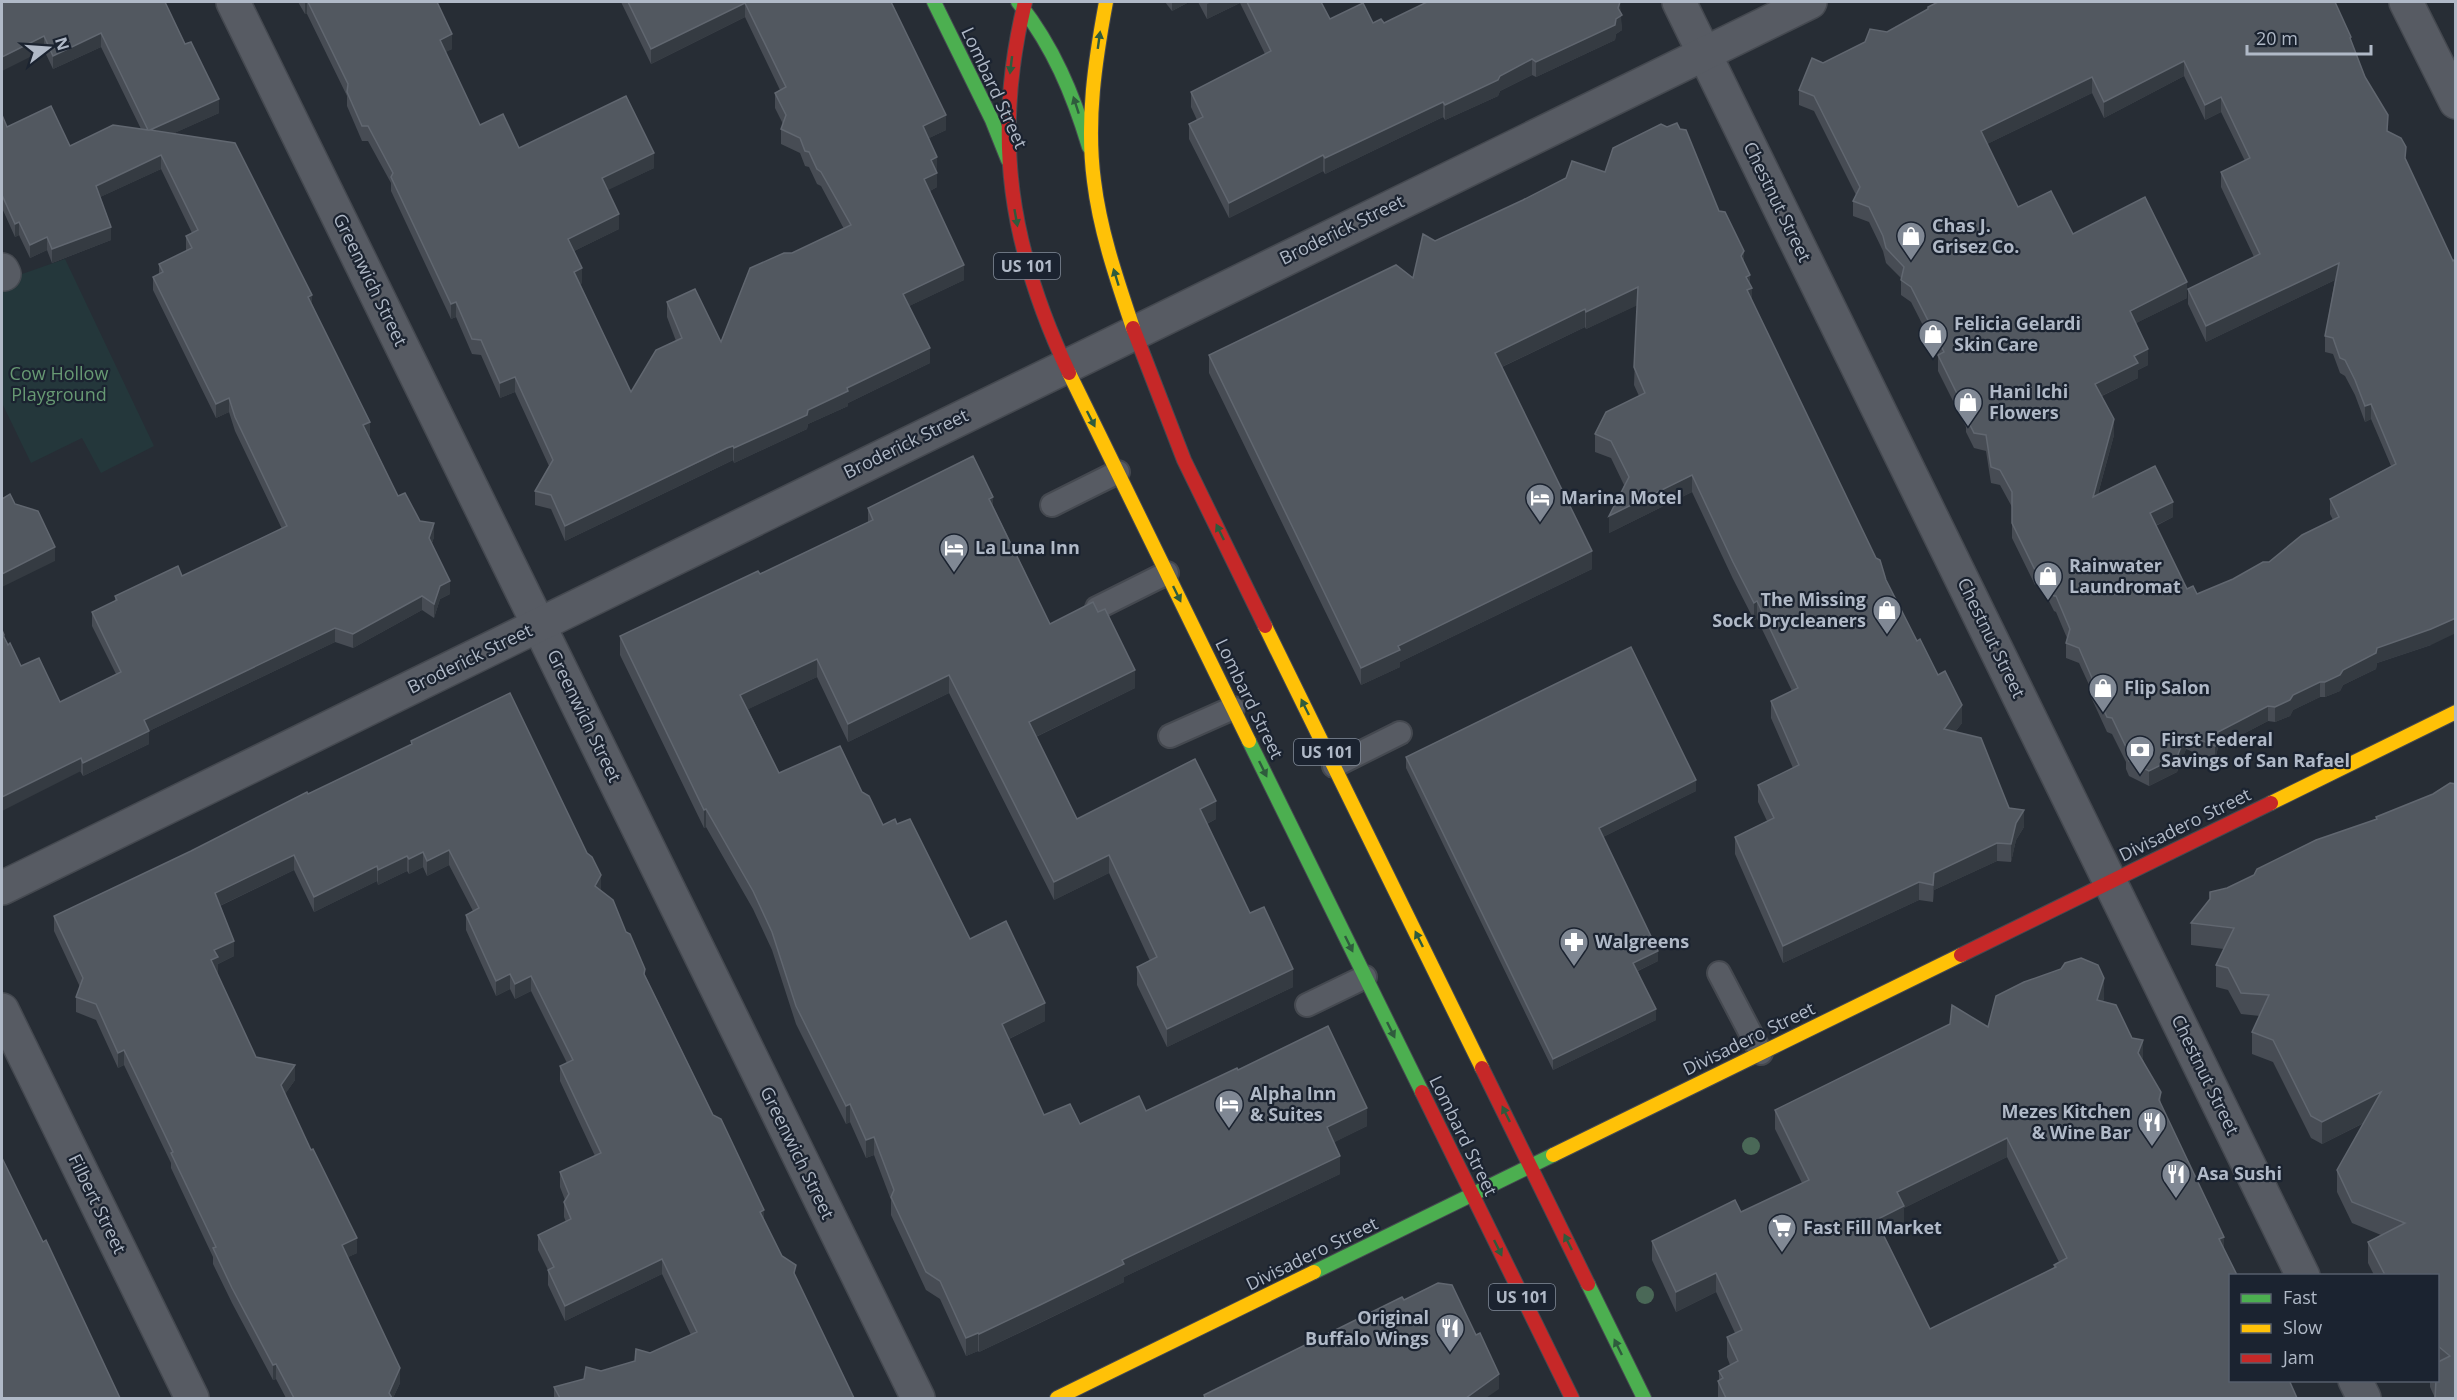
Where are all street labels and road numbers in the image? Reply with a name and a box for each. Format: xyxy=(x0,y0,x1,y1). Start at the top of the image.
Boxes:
street label: Lombard Street xyxy=(956,23,1034,152)
street label: Chestnut Street xyxy=(1738,137,1817,266)
street label: Broderick Street xyxy=(1275,189,1408,270)
street label: Greenwich Street xyxy=(328,209,413,350)
road number: US 101 xyxy=(994,253,1060,279)
street label: Broderick Street xyxy=(839,403,972,484)
street label: Chestnut Street xyxy=(1952,573,2031,702)
street label: Broderick Street xyxy=(403,618,536,699)
street label: Lombard Street xyxy=(1210,634,1289,763)
street label: Greenwich Street xyxy=(542,645,627,786)
road number: US 101 xyxy=(1294,739,1360,765)
street label: Divisadero Street xyxy=(2115,782,2255,866)
street label: Divisadero Street xyxy=(1679,996,1819,1080)
street label: Chestnut Street xyxy=(2166,1010,2245,1139)
street label: Lombard Street xyxy=(1424,1071,1503,1200)
street label: Greenwich Street xyxy=(755,1082,840,1223)
street label: Filbert Street xyxy=(63,1150,132,1257)
street label: Divisadero Street xyxy=(1242,1211,1382,1295)
road number: US 101 xyxy=(1489,1284,1555,1310)

